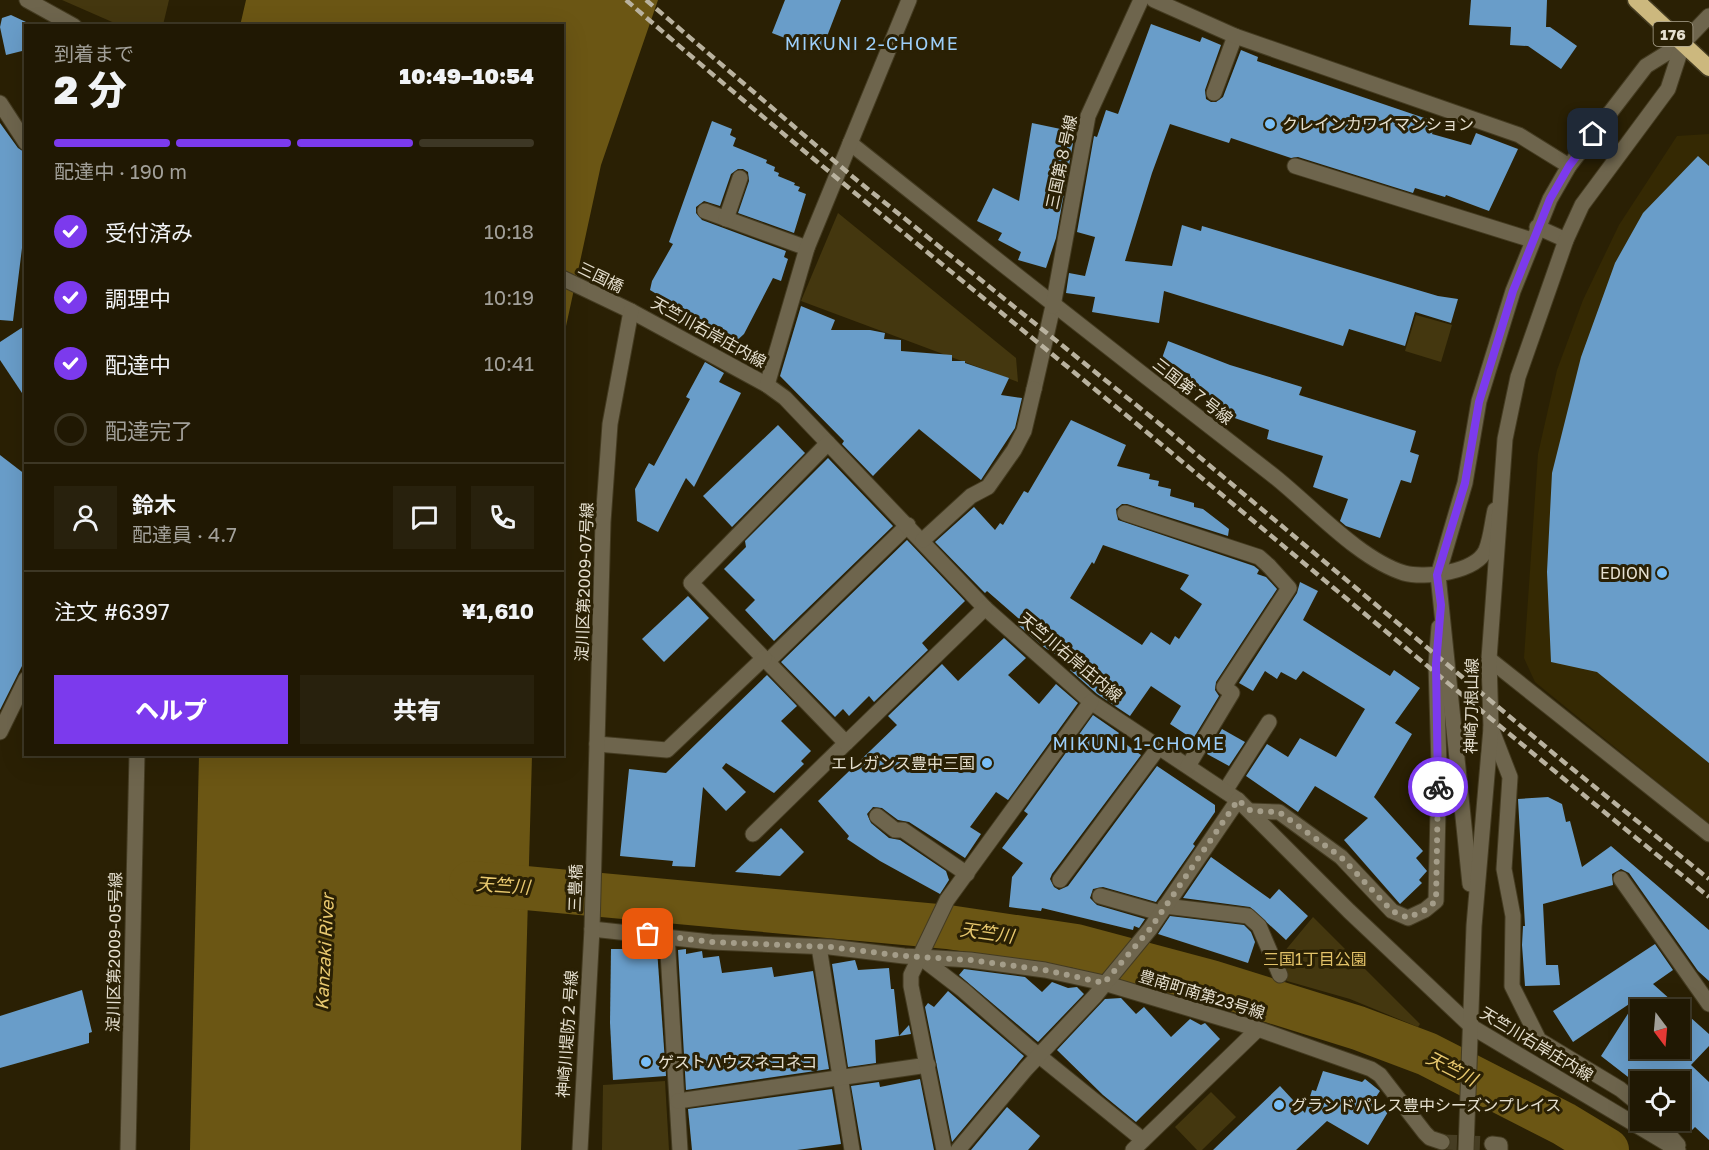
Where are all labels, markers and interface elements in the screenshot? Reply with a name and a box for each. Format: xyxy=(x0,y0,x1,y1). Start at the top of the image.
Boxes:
road number: 176 xyxy=(1654,22,1692,46)
district label: MIKUNI 2-CHOME xyxy=(785,32,959,54)
text: 到着まで xyxy=(54,41,134,65)
text: 10:49–10:54 xyxy=(399,62,534,89)
text: 2 分 xyxy=(54,66,127,113)
pin xyxy=(1567,108,1618,159)
street label: 三国第８号線 xyxy=(1041,113,1081,211)
place label: クレインカワイマンション xyxy=(1282,114,1474,134)
marker: クレインカワイマンション xyxy=(1263,117,1277,131)
icon: home xyxy=(1576,117,1609,150)
text: 配達中 · 190 m xyxy=(54,159,187,183)
icon: check xyxy=(54,215,87,248)
text: 受付済み xyxy=(105,219,193,246)
text: 10:18 xyxy=(484,219,534,243)
street label: 三国橋 xyxy=(575,257,627,297)
icon: check xyxy=(54,281,87,314)
text: 調理中 xyxy=(105,285,171,312)
text: 10:19 xyxy=(484,285,534,309)
street label: 天竺川右岸庄内線 xyxy=(648,292,770,372)
icon: check xyxy=(54,347,87,380)
text: 配達中 xyxy=(105,351,171,378)
text: 10:41 xyxy=(484,351,534,375)
street label: 三国第７号線 xyxy=(1149,354,1237,428)
text: 配達完了 xyxy=(105,417,193,444)
button: person xyxy=(54,486,117,549)
button: chat xyxy=(393,486,456,549)
button: phone xyxy=(471,486,534,549)
text: 鈴木 xyxy=(132,491,176,518)
street label: 淀川区第2009-07号線 xyxy=(571,502,597,662)
text: 配達員 · 4.7 xyxy=(132,522,237,546)
place label: EDION xyxy=(1600,563,1650,583)
marker: EDION xyxy=(1655,566,1669,580)
text: ¥1,610 xyxy=(462,597,534,624)
text: 注文 #6397 xyxy=(54,598,170,625)
street label: 天竺川右岸庄内線 xyxy=(1016,608,1126,706)
street label: 神崎刀根山線 xyxy=(1460,658,1482,754)
button: ヘルプ xyxy=(54,675,288,744)
button: 共有 xyxy=(300,675,534,744)
district label: MIKUNI 1-CHOME xyxy=(1053,732,1225,754)
place label: エレガンス豊中三国 xyxy=(831,753,975,773)
marker: エレガンス豊中三国 xyxy=(980,756,994,770)
courier xyxy=(1408,757,1468,817)
icon: bike xyxy=(1422,771,1455,804)
street label: 三豊橋 xyxy=(564,864,586,912)
street label: 淀川区第2009-05号線 xyxy=(103,872,125,1032)
water label: 天竺川 xyxy=(475,872,533,898)
water label: Kanzaki River xyxy=(310,890,338,1011)
pin xyxy=(622,908,673,959)
icon: bag xyxy=(631,917,664,950)
water label: 天竺川 xyxy=(959,917,1017,947)
park label: 三国1丁目公園 xyxy=(1263,949,1367,969)
street label: 豊南町南第23号線 xyxy=(1137,965,1267,1023)
street label: 神崎川堤防２号線 xyxy=(553,969,581,1099)
north arrow xyxy=(1630,999,1690,1059)
map controls xyxy=(1630,999,1690,1131)
street label: 天竺川右岸庄内線 xyxy=(1477,1002,1597,1086)
water label: 天竺川 xyxy=(1423,1046,1483,1091)
place label: ゲストハウスネコネコ xyxy=(658,1052,817,1072)
marker: ゲストハウスネコネコ xyxy=(639,1055,653,1069)
button: locate xyxy=(1630,1071,1690,1131)
place label: グランドパレス豊中シーズンプレイス xyxy=(1291,1095,1561,1115)
marker: グランドパレス豊中シーズンプレイス xyxy=(1272,1098,1286,1112)

